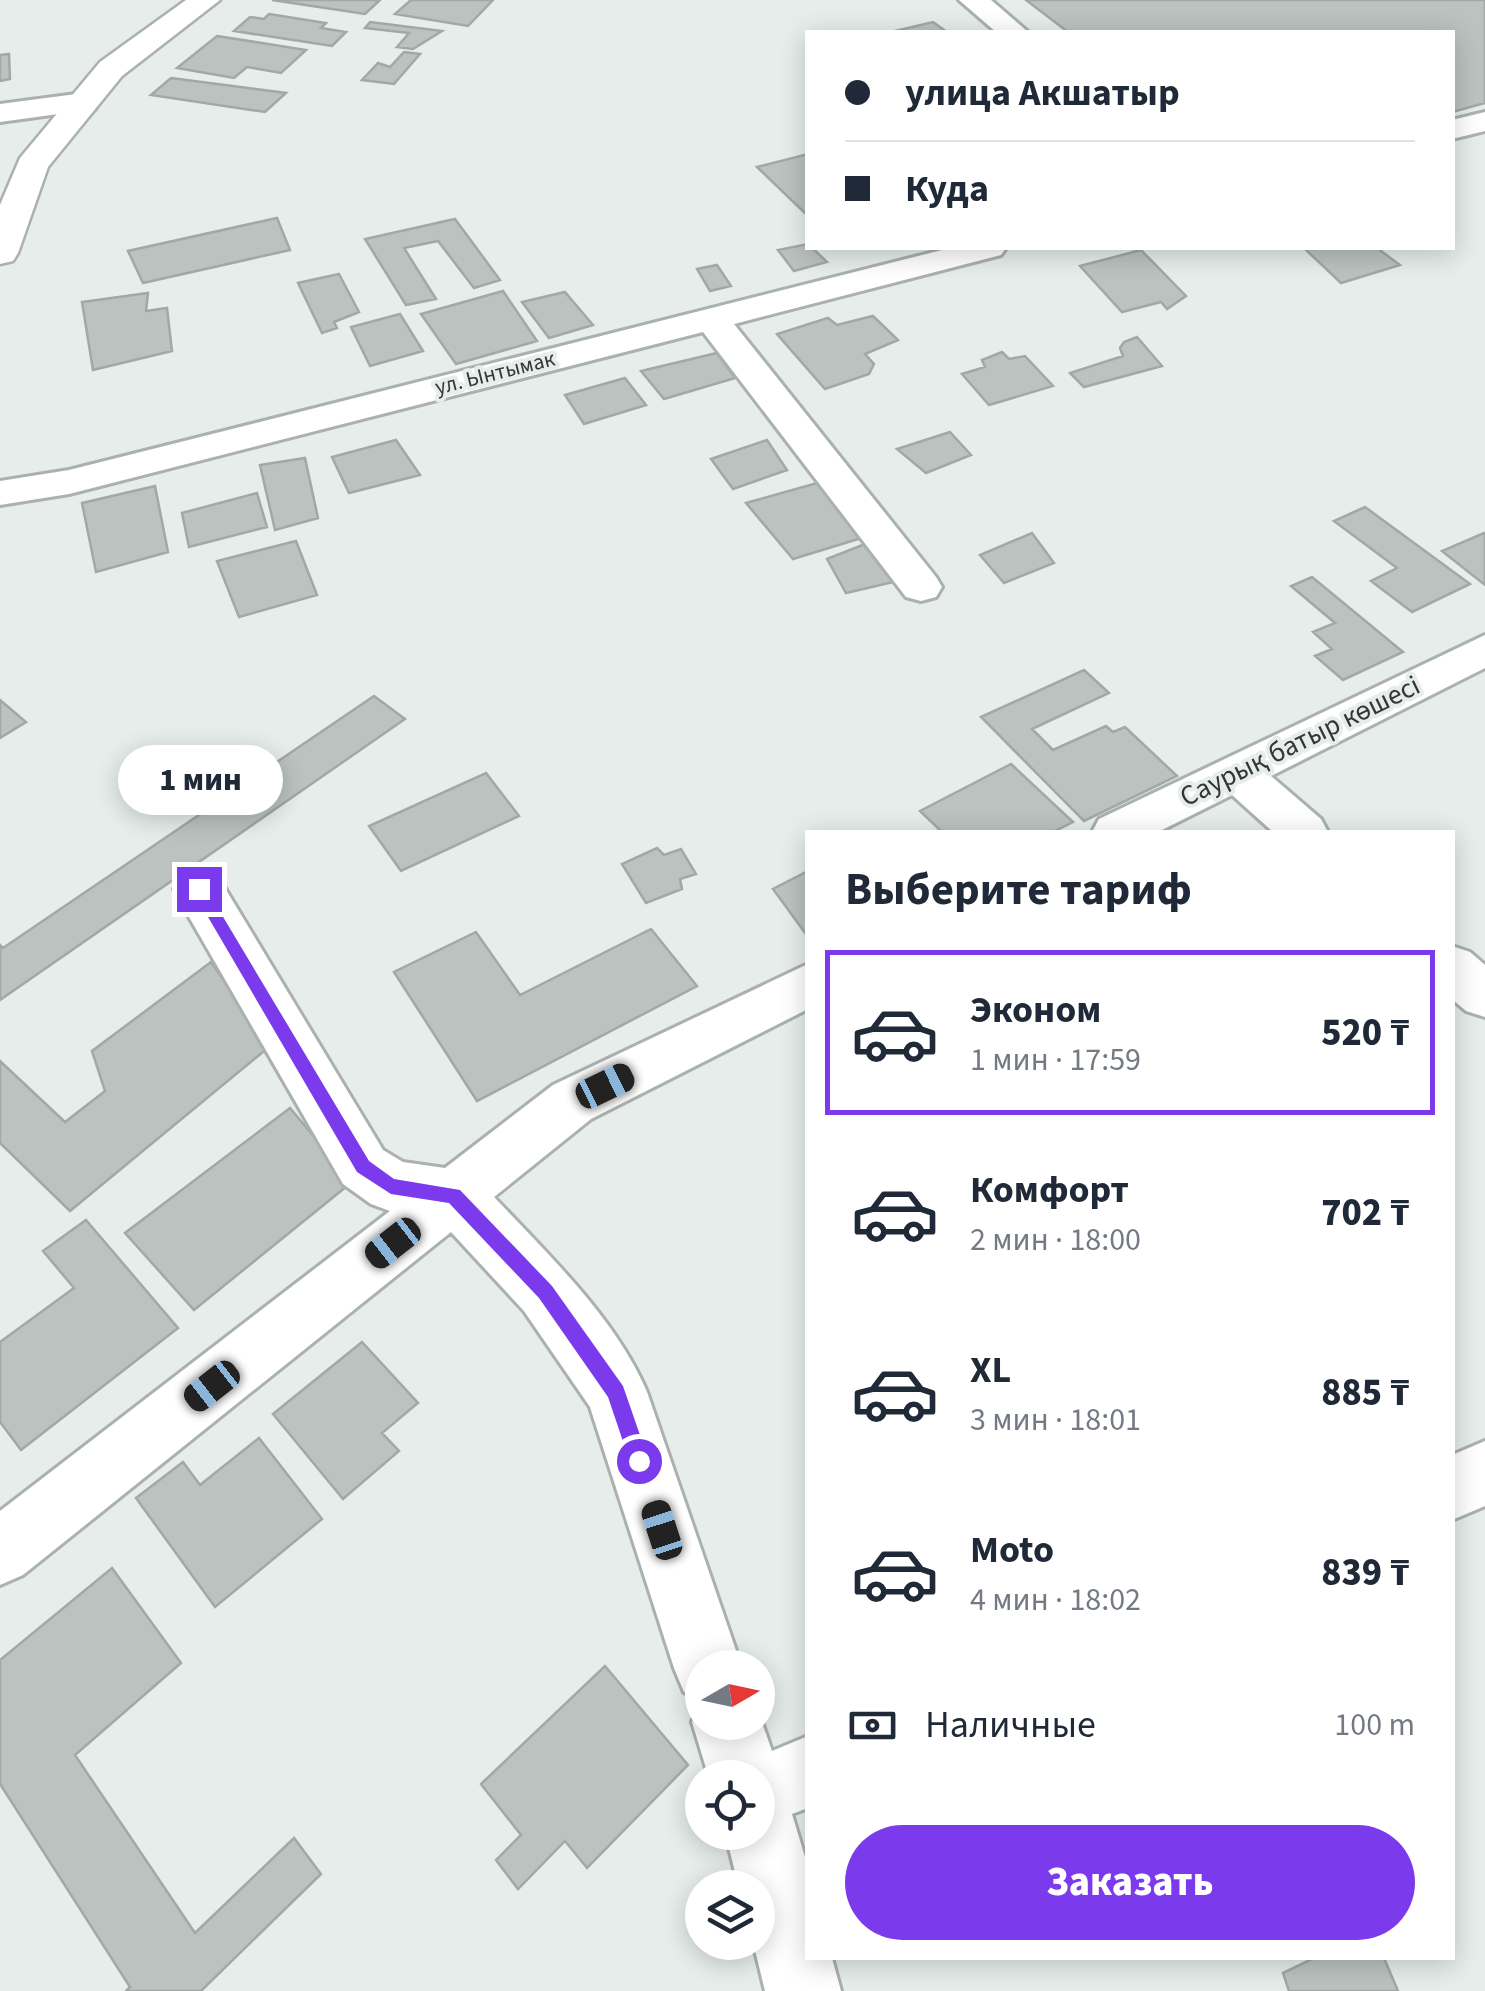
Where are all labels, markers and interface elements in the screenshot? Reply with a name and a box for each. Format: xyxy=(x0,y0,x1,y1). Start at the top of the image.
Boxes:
text: улица Акшатыр xyxy=(905,66,1180,120)
text: Куда xyxy=(905,162,989,216)
street label: ул. Ынтымак xyxy=(432,343,558,403)
street label: Саурық батыр көшесі xyxy=(1173,665,1427,817)
callout: 1 мин xyxy=(116,744,282,814)
text: 1 мин xyxy=(159,757,242,803)
text: Выберите тариф xyxy=(845,858,1192,922)
route end xyxy=(177,867,222,912)
text: Эконом xyxy=(970,983,1101,1037)
icon: car xyxy=(850,988,940,1078)
text: 520 ₸ xyxy=(1321,1006,1410,1060)
text: 1 мин · 17:59 xyxy=(970,1037,1141,1083)
car xyxy=(571,1059,639,1113)
text: Комфорт xyxy=(970,1163,1129,1217)
icon: car xyxy=(850,1168,940,1258)
text: 702 ₸ xyxy=(1321,1186,1410,1240)
car xyxy=(360,1213,426,1273)
text: 2 мин · 18:00 xyxy=(970,1217,1141,1263)
text: XL xyxy=(970,1343,1011,1397)
icon: car xyxy=(850,1348,940,1438)
car xyxy=(179,1356,245,1416)
text: 885 ₸ xyxy=(1321,1366,1410,1420)
text: 3 мин · 18:01 xyxy=(970,1397,1141,1443)
route start xyxy=(617,1439,662,1484)
car xyxy=(638,1497,686,1563)
text: Moto xyxy=(970,1523,1054,1577)
icon: car xyxy=(850,1528,940,1618)
text: 839 ₸ xyxy=(1321,1546,1410,1600)
text: 4 мин · 18:02 xyxy=(970,1577,1141,1623)
north arrow xyxy=(685,1650,775,1740)
map controls xyxy=(685,1650,775,1960)
icon: cash xyxy=(845,1698,900,1753)
text: Наличные xyxy=(925,1698,1096,1752)
text: 100 m xyxy=(1334,1702,1415,1748)
button: locate xyxy=(685,1760,775,1850)
button: Заказать xyxy=(845,1825,1415,1940)
button: layers xyxy=(685,1870,775,1960)

